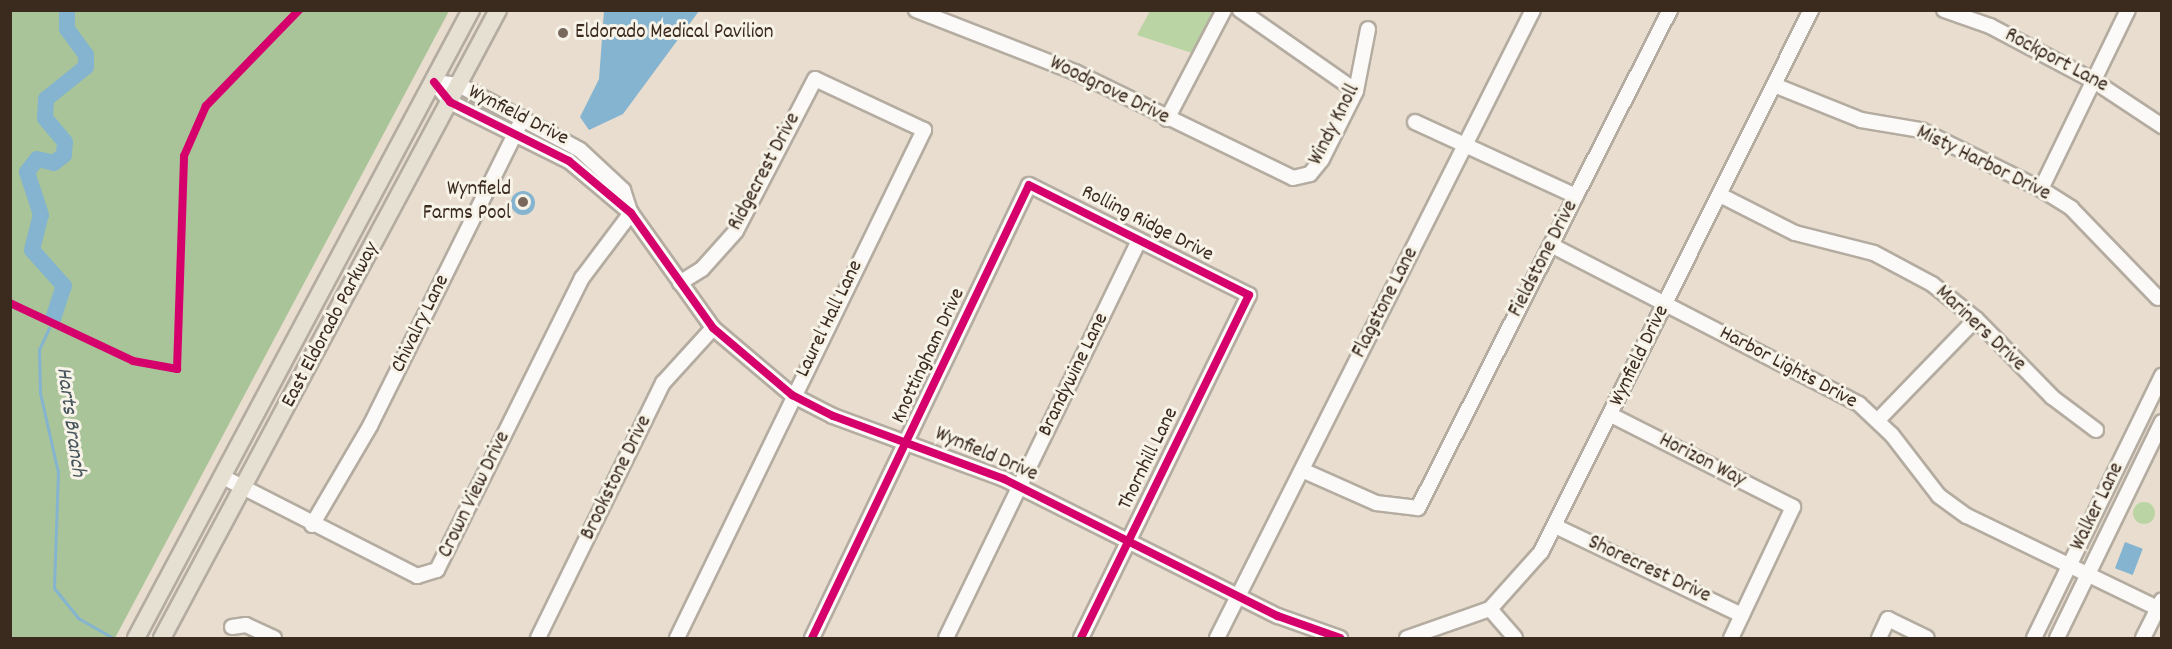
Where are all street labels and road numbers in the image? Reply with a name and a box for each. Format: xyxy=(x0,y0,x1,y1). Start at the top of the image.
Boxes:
street label: Rockport Lane xyxy=(2000,23,2112,99)
street label: Woodgrove Drive xyxy=(1045,51,1173,131)
street label: Wynfield Drive xyxy=(464,80,572,152)
street label: Windy Knoll xyxy=(1304,80,1366,170)
street label: Ridgecrest Drive xyxy=(723,109,807,235)
street label: Misty Harbor Drive xyxy=(1912,121,2054,207)
street label: Rolling Ridge Drive xyxy=(1077,180,1217,268)
street label: Fieldstone Drive xyxy=(1504,197,1584,321)
street label: East Eldorado Parkway xyxy=(277,238,385,412)
street label: Flagstone Lane xyxy=(1347,244,1425,362)
street label: Laurel Hall Lane xyxy=(791,256,869,382)
street label: Chivalry Lane xyxy=(386,271,456,377)
street label: Mariners Drive xyxy=(1929,281,2031,377)
street label: Knottingham Drive xyxy=(887,284,971,428)
street label: Wynfield Drive xyxy=(1605,301,1675,411)
street label: Brandywine Lane xyxy=(1033,309,1115,441)
street label: Harbor Lights Drive xyxy=(1715,321,1861,415)
street label: Thornhill Lane xyxy=(1113,404,1185,514)
street label: Brookstone Drive xyxy=(576,412,658,544)
street label: Wynfield Drive xyxy=(931,422,1041,488)
street label: Crown View Drive xyxy=(434,428,516,562)
street label: Horizon Way xyxy=(1654,428,1750,494)
street label: Walker Lane xyxy=(2066,459,2130,555)
street label: Shorecrest Drive xyxy=(1584,531,1714,609)

